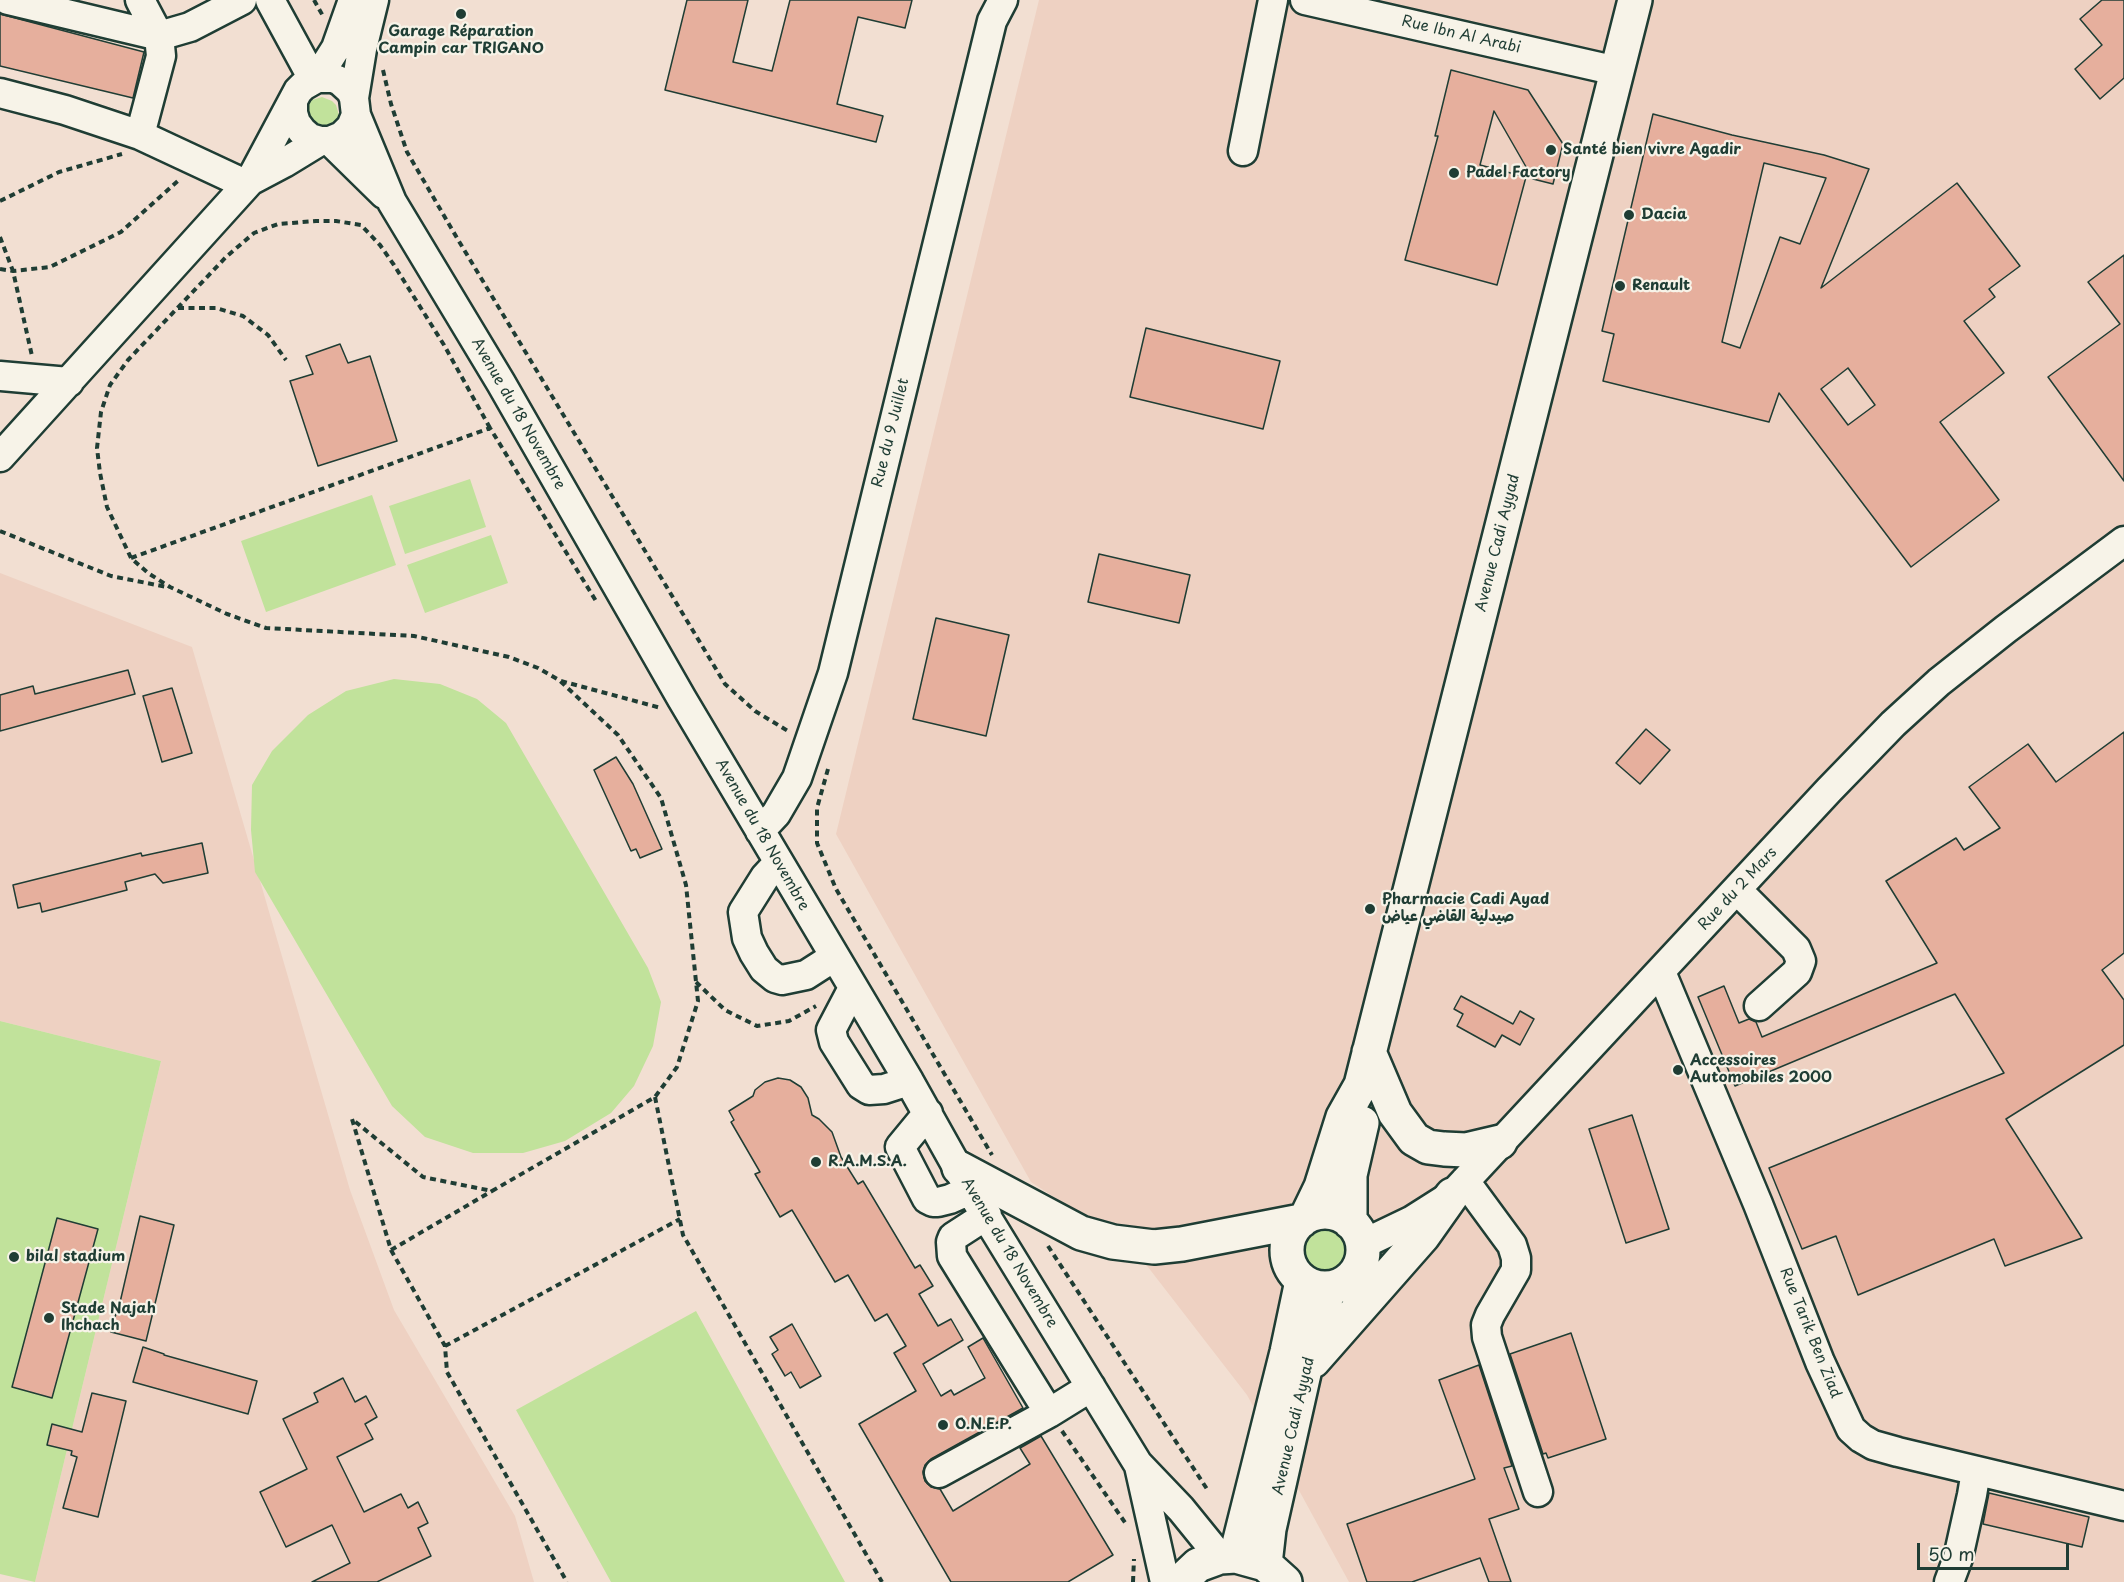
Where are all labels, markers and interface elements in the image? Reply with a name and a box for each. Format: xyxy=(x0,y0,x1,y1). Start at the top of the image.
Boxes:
marker: Garage Réparation Campin car TRIGANO xyxy=(454,7,468,21)
street label: Rue Ibn Al Arabi xyxy=(1400,13,1522,57)
place label: Garage Réparation Campin car TRIGANO xyxy=(378,23,544,58)
place label: Santé bien vivre Agadir xyxy=(1563,141,1741,159)
marker: Santé bien vivre Agadir xyxy=(1544,143,1558,157)
place label: Padel Factory xyxy=(1466,164,1570,182)
marker: Padel Factory xyxy=(1447,166,1461,180)
place label: Dacia xyxy=(1641,206,1687,224)
marker: Dacia xyxy=(1622,208,1636,222)
place label: Renault xyxy=(1632,277,1690,295)
marker: Renault xyxy=(1613,279,1627,293)
street label: Avenue du 18 Novembre xyxy=(467,335,569,493)
street label: Rue du 9 Juillet xyxy=(869,376,913,490)
street label: Avenue Cadi Ayyad xyxy=(1472,472,1524,614)
street label: Avenue du 18 Novembre xyxy=(711,756,813,914)
street label: Rue du 2 Mars xyxy=(1695,844,1781,934)
place label: Pharmacie Cadi Ayad صيدلية القاضي عياض xyxy=(1382,891,1549,926)
marker: Pharmacie Cadi Ayad صيدلية القاضي عياض xyxy=(1363,902,1377,916)
place label: Accessoires Automobiles 2000 xyxy=(1690,1052,1832,1087)
marker: Accessoires Automobiles 2000 xyxy=(1671,1063,1685,1077)
place label: R.A.M.S.A. xyxy=(828,1153,907,1171)
marker: R.A.M.S.A. xyxy=(809,1155,823,1169)
street label: Avenue du 18 Novembre xyxy=(957,1175,1061,1331)
place label: bilal stadium xyxy=(26,1248,125,1266)
marker: bilal stadium xyxy=(7,1250,21,1264)
street label: Rue Tarik Ben Ziad xyxy=(1776,1265,1844,1401)
place label: Stade Najah Ihchach xyxy=(61,1300,156,1335)
marker: Stade Najah Ihchach xyxy=(42,1311,56,1325)
street label: Avenue Cadi Ayyad xyxy=(1269,1355,1319,1497)
place label: O.N.E.P. xyxy=(955,1416,1012,1434)
marker: O.N.E.P. xyxy=(936,1418,950,1432)
scale bar xyxy=(1920,1531,2072,1569)
text: 50 m xyxy=(1928,1540,1975,1567)

